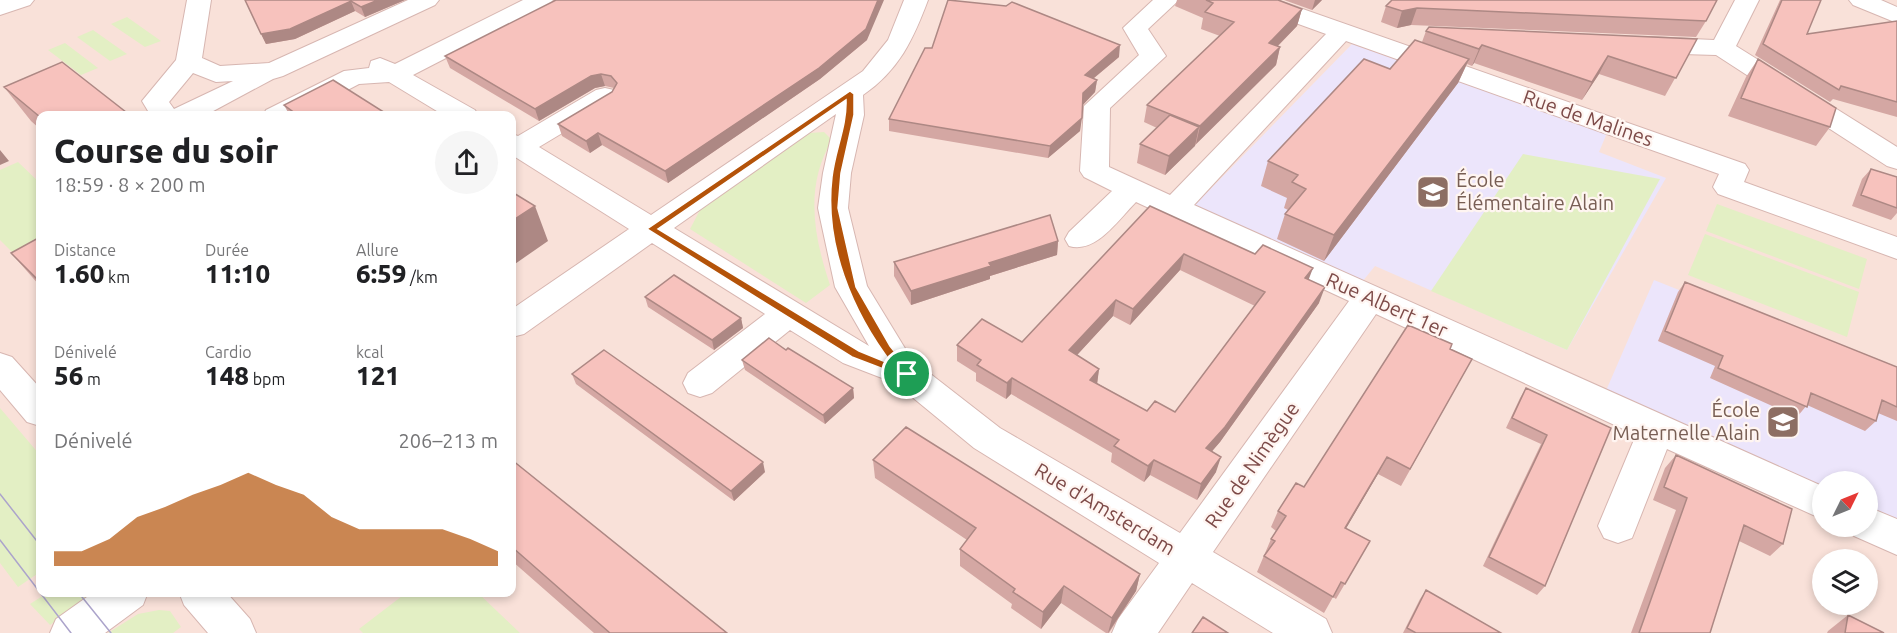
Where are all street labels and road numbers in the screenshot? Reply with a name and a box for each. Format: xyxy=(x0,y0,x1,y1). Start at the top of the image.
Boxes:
street label: Rue de Malines xyxy=(1520,85,1656,150)
street label: Rue Albert 1er xyxy=(1323,268,1452,342)
street label: Rue de Nimègue xyxy=(1200,397,1304,532)
street label: Rue d'Amsterdam xyxy=(1031,458,1179,559)

